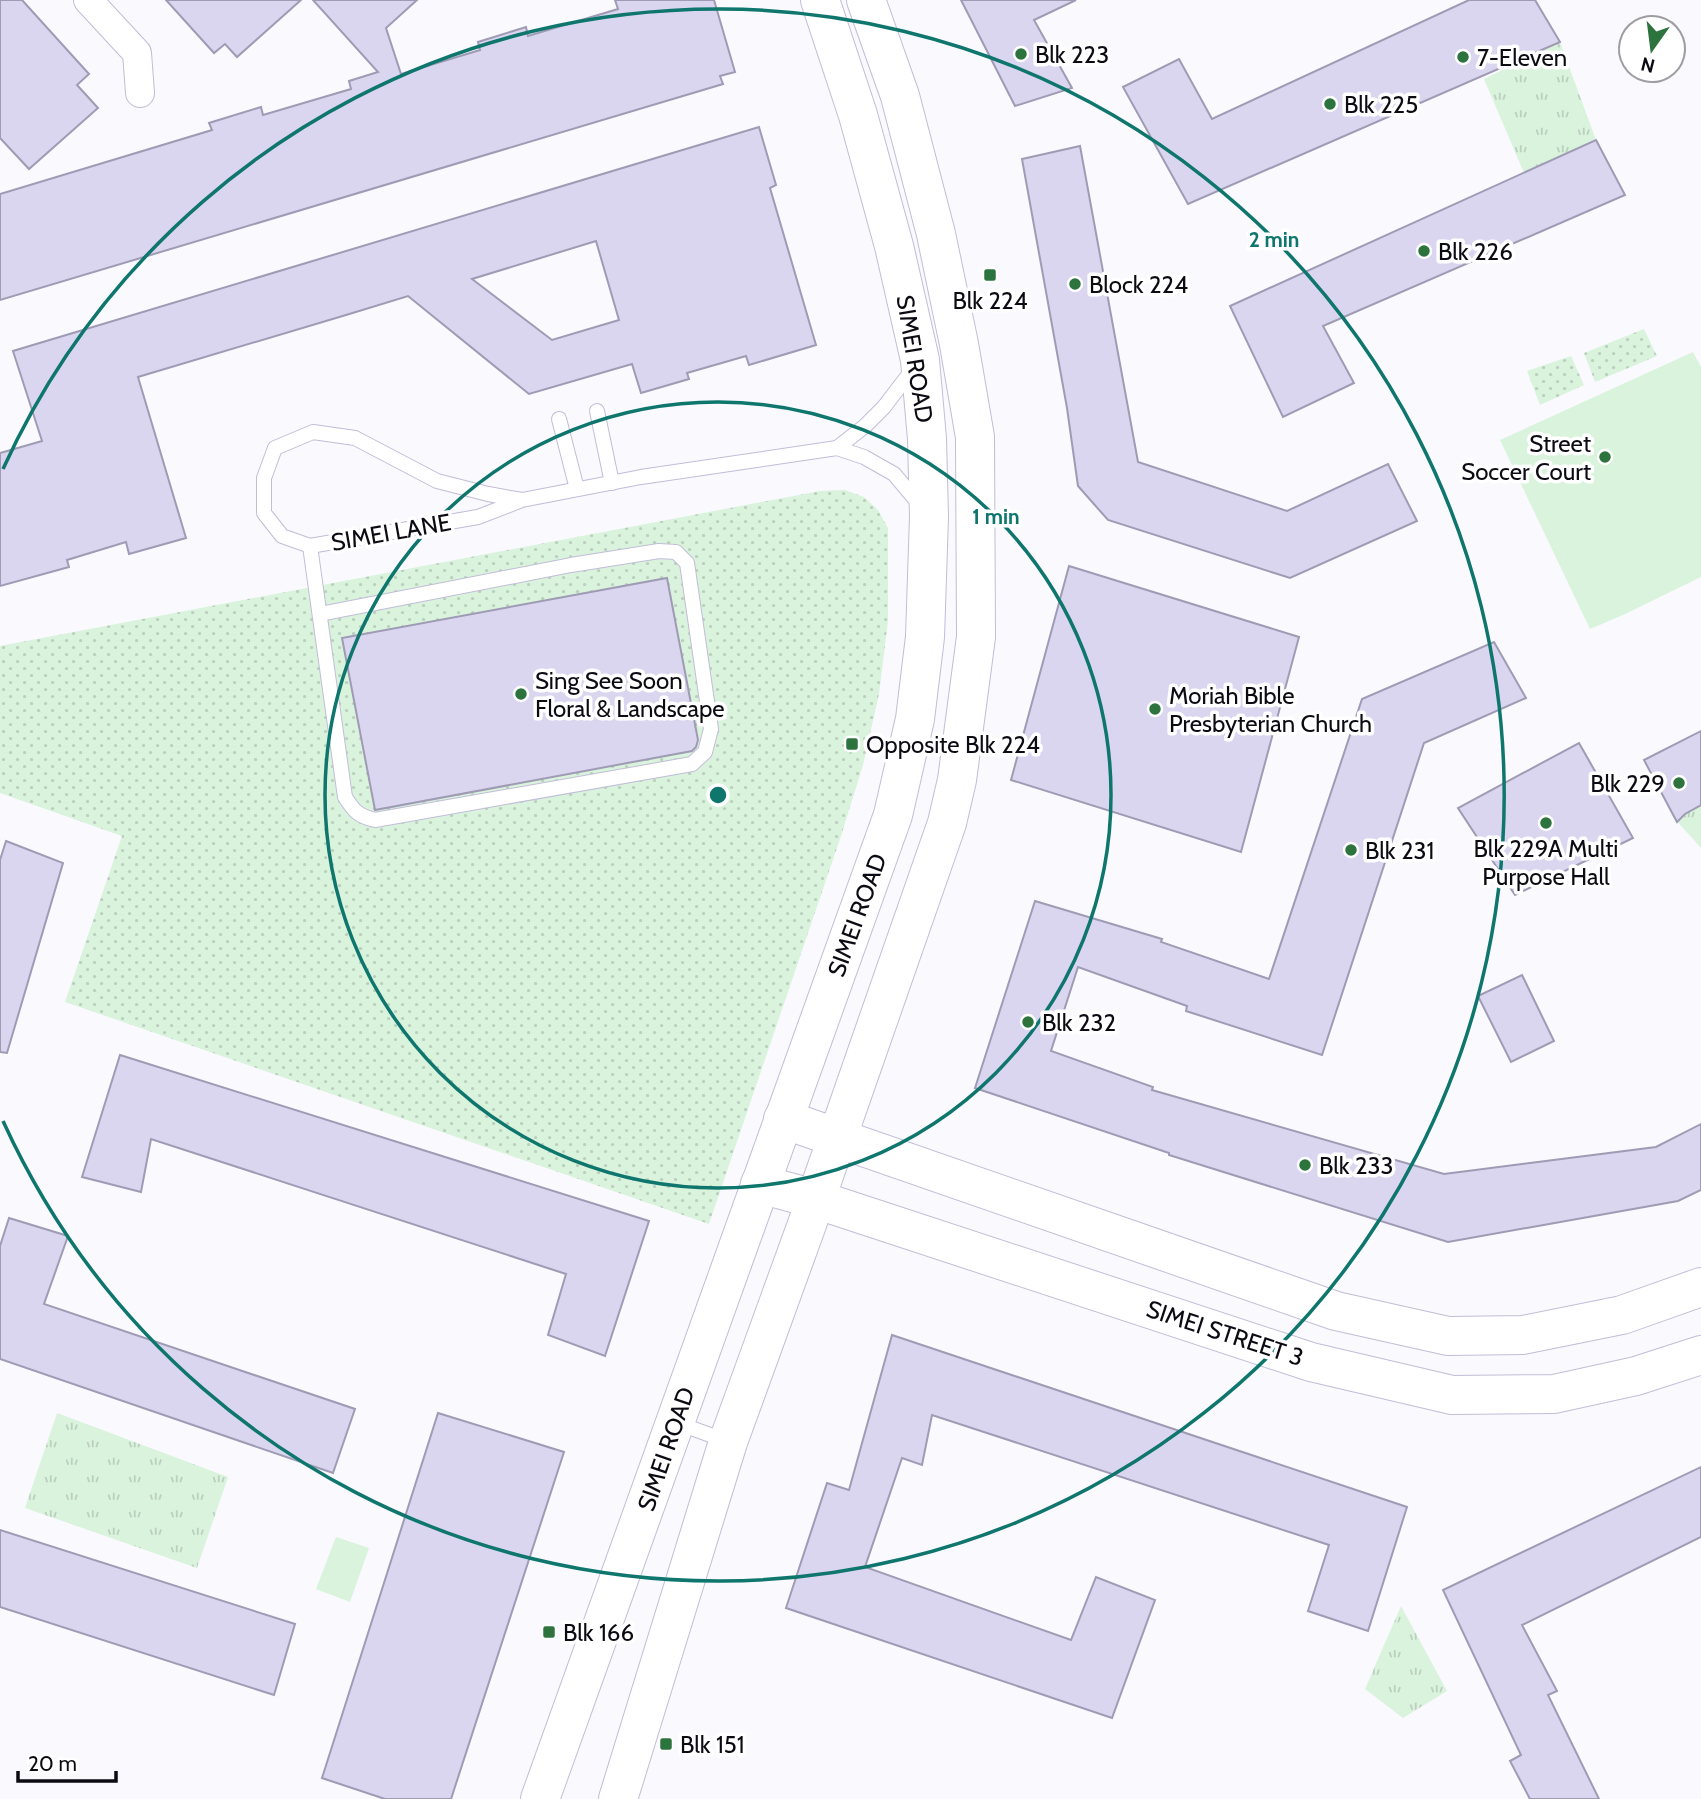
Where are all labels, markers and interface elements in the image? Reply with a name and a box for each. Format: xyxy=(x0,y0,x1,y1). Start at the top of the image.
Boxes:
north arrow xyxy=(1617,14,1687,84)
place label: Blk 223 xyxy=(1035,40,1109,69)
place label: 7-Eleven xyxy=(1477,43,1567,72)
marker: Blk 223 xyxy=(1013,46,1029,62)
marker: 7-Eleven xyxy=(1455,49,1471,65)
text: N xyxy=(1639,52,1657,78)
place label: Blk 225 xyxy=(1344,90,1418,119)
marker: Blk 225 xyxy=(1322,96,1338,112)
text: 2 min xyxy=(1249,227,1299,252)
place label: Blk 226 xyxy=(1438,237,1513,266)
marker: Blk 226 xyxy=(1416,243,1432,259)
marker: Blk 224 xyxy=(982,267,998,283)
place label: Block 224 xyxy=(1089,270,1188,299)
marker: Block 224 xyxy=(1067,276,1083,292)
place label: Blk 224 xyxy=(952,286,1028,315)
street label: SIMEI ROAD xyxy=(891,293,939,425)
place label: Street Soccer Court xyxy=(1461,429,1591,486)
marker: Street Soccer Court xyxy=(1597,449,1613,465)
text: 1 min xyxy=(972,504,1020,529)
street label: SIMEI LANE xyxy=(329,507,453,557)
place label: Sing See Soon Floral & Landscape xyxy=(535,666,725,723)
place label: Moriah Bible Presbyterian Church xyxy=(1169,681,1372,738)
marker: Sing See Soon Floral & Landscape xyxy=(513,686,529,702)
marker: Moriah Bible Presbyterian Church xyxy=(1147,701,1163,717)
place label: Opposite Blk 224 xyxy=(866,730,1040,759)
marker: Opposite Blk 224 xyxy=(844,736,860,752)
place label: Blk 229 xyxy=(1590,769,1665,798)
marker: Blk 229 xyxy=(1671,775,1687,791)
centre of rings xyxy=(706,783,730,807)
marker: Blk 229A Multi Purpose Hall xyxy=(1538,815,1554,831)
place label: Blk 229A Multi Purpose Hall xyxy=(1474,834,1618,891)
place label: Blk 231 xyxy=(1365,836,1434,865)
marker: Blk 231 xyxy=(1343,842,1359,858)
street label: SIMEI ROAD xyxy=(821,849,893,981)
place label: Blk 232 xyxy=(1042,1008,1116,1037)
marker: Blk 232 xyxy=(1020,1014,1036,1030)
place label: Blk 233 xyxy=(1319,1151,1394,1180)
marker: Blk 233 xyxy=(1297,1157,1313,1173)
street label: SIMEI STREET 3 xyxy=(1143,1294,1307,1372)
street label: SIMEI ROAD xyxy=(631,1383,701,1515)
place label: Blk 166 xyxy=(563,1618,634,1647)
marker: Blk 166 xyxy=(541,1624,557,1640)
place label: Blk 151 xyxy=(680,1730,745,1759)
marker: Blk 151 xyxy=(658,1736,674,1752)
scale bar xyxy=(18,1740,116,1784)
text: 20 m xyxy=(28,1751,77,1776)

